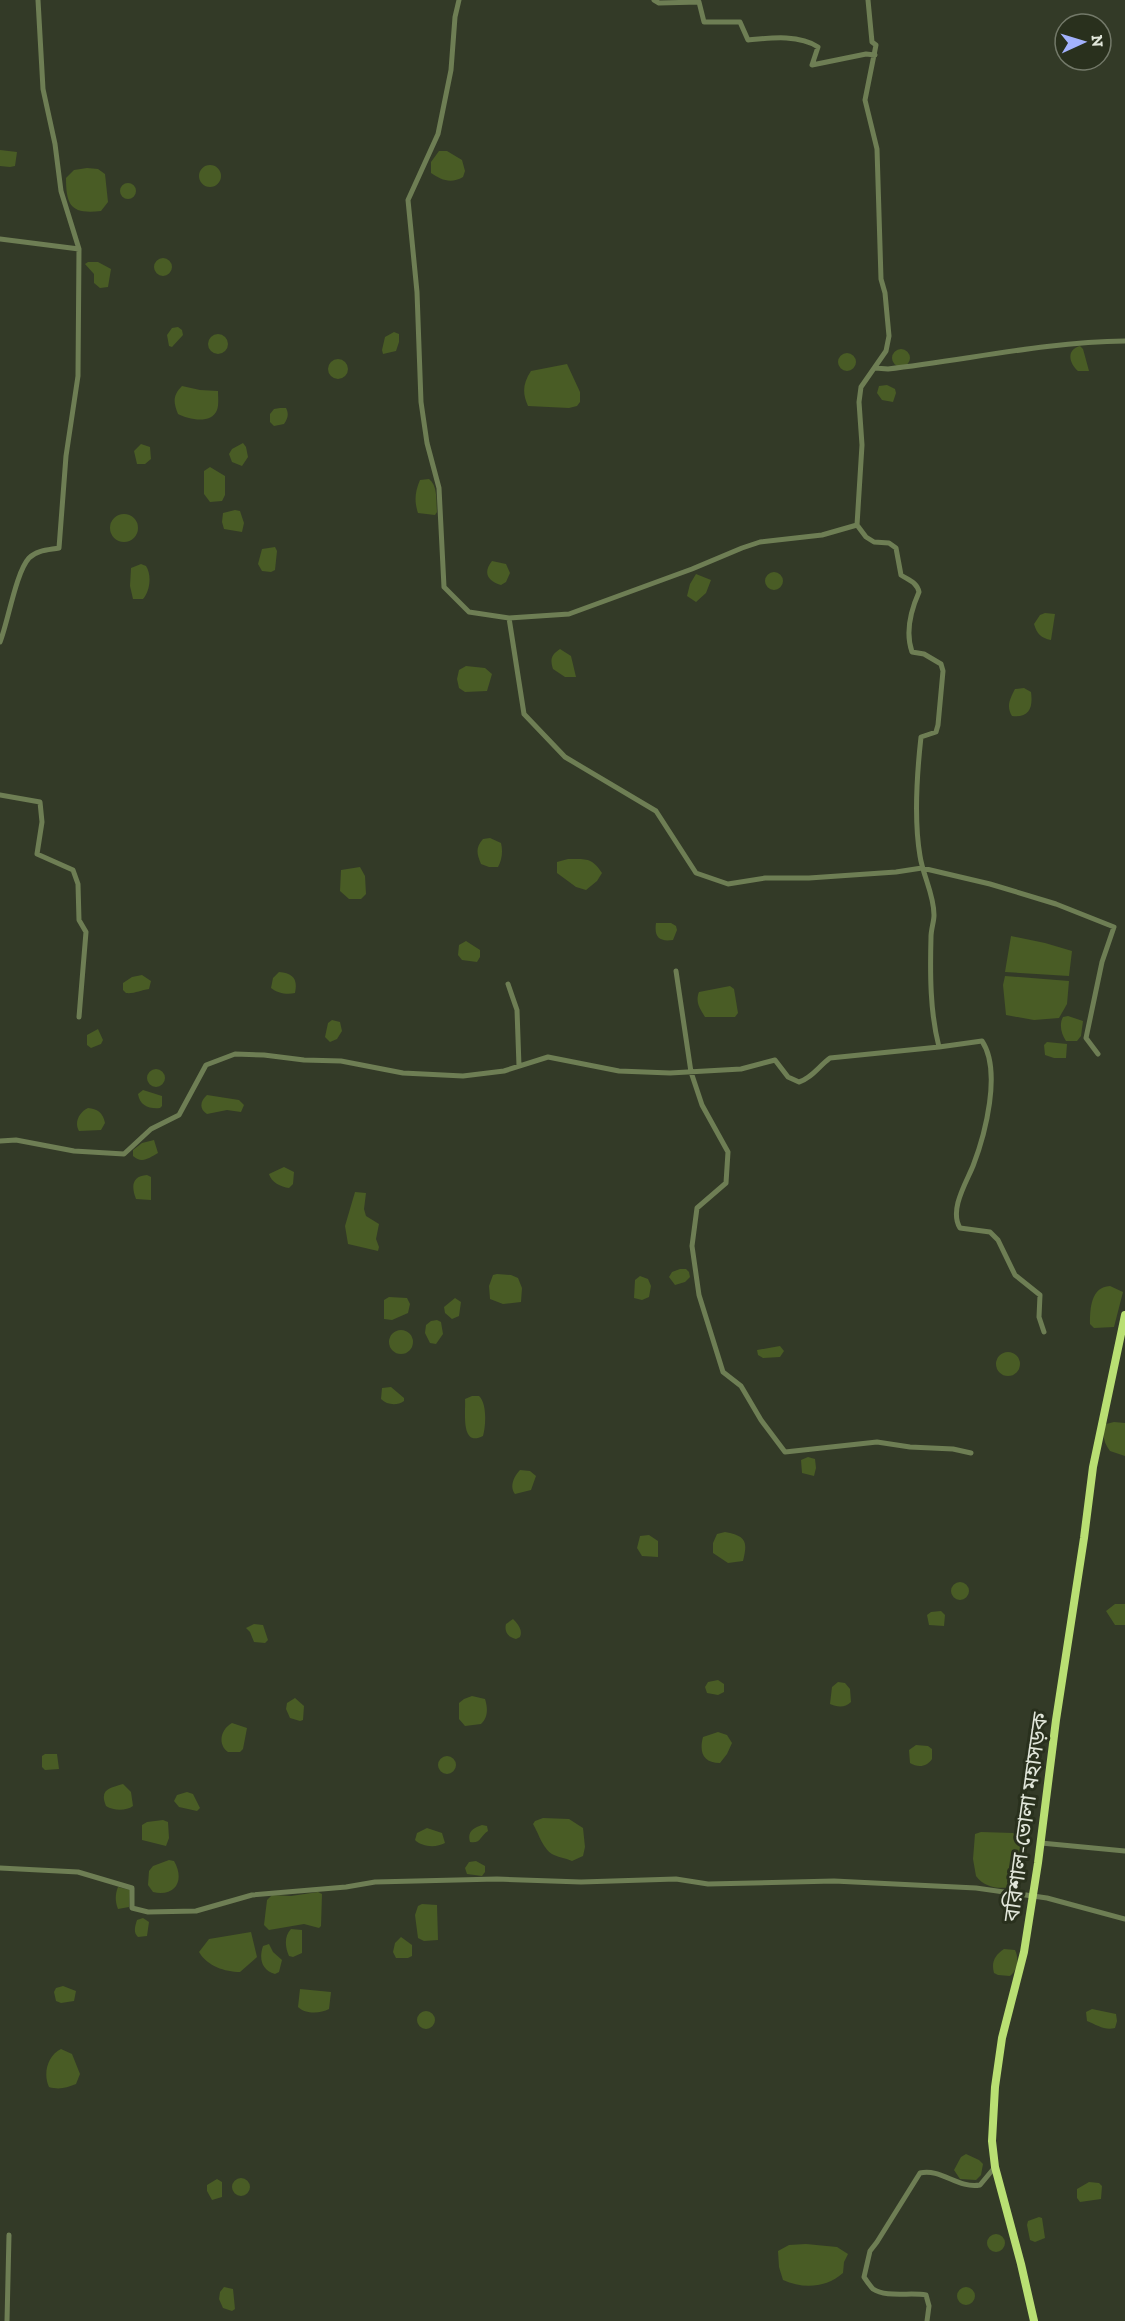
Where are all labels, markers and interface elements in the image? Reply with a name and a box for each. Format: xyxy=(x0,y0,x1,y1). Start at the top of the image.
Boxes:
north arrow xyxy=(1053,12,1113,72)
text: N xyxy=(1088,34,1107,48)
street label: বরিশাল-ভোলা মহাসড়ক xyxy=(997,1710,1054,1924)

